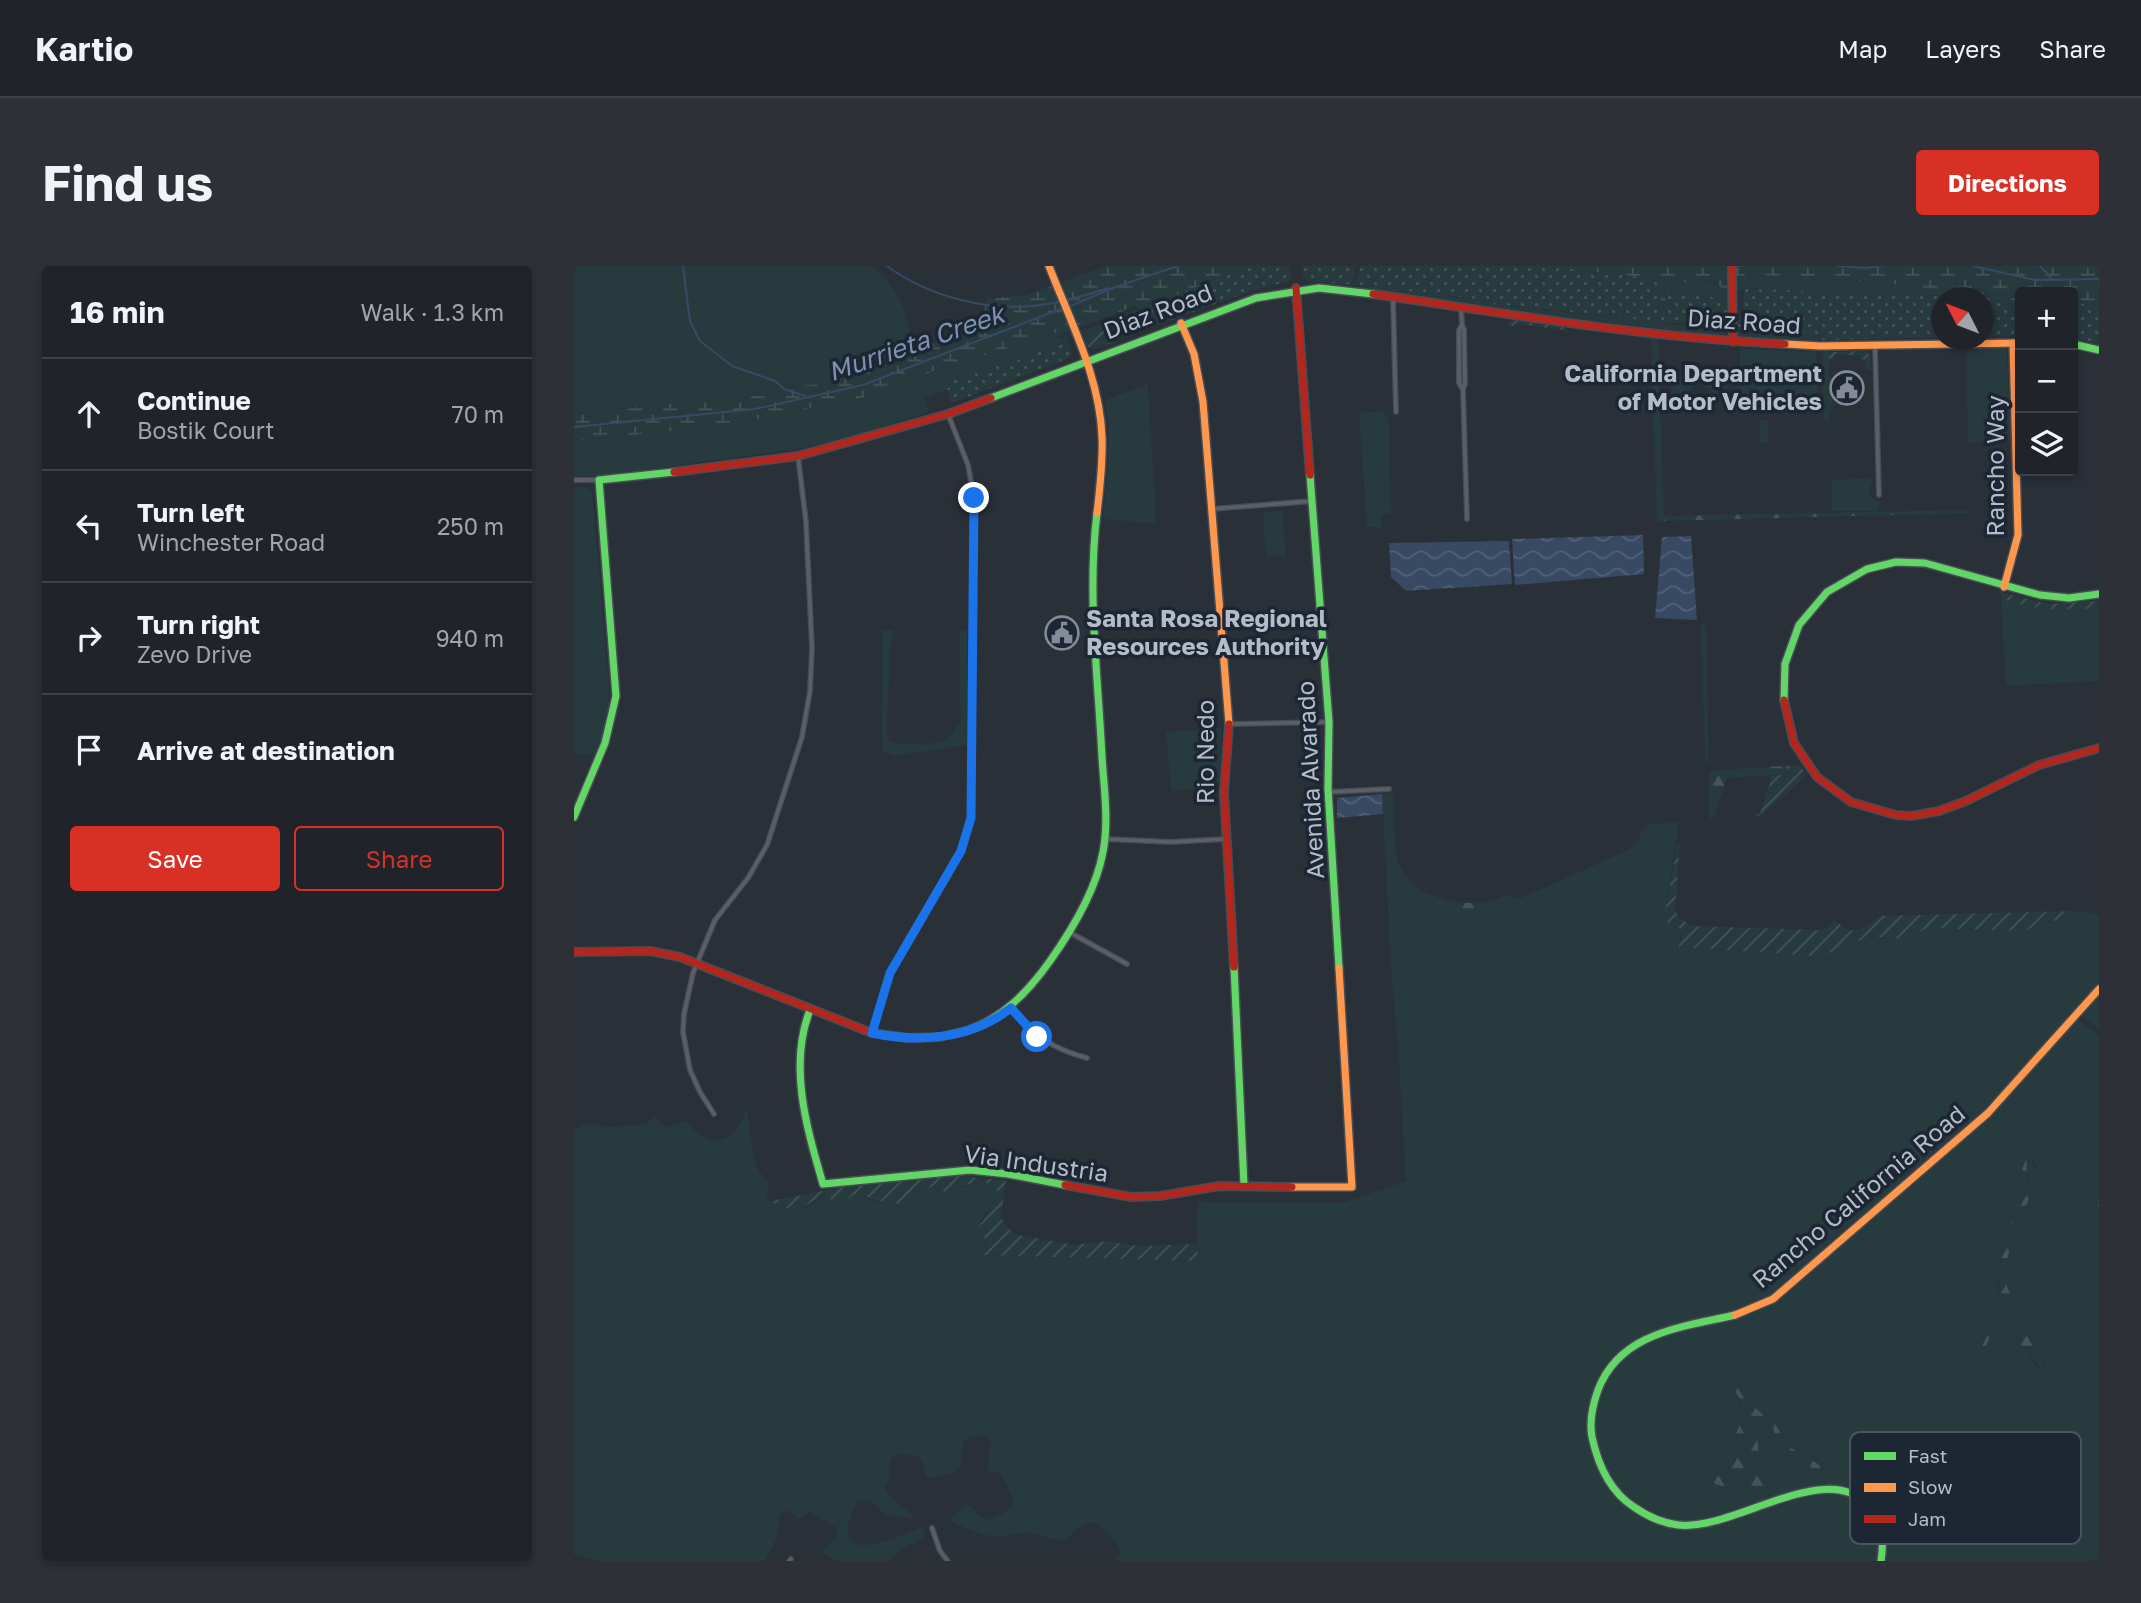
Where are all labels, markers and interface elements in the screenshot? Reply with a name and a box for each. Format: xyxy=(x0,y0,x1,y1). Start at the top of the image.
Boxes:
text: Kartio xyxy=(35,29,133,68)
text: Map xyxy=(1838,34,1887,63)
text: Layers xyxy=(1925,34,2001,63)
text: Share xyxy=(2039,34,2106,63)
button: Directions xyxy=(1916,150,2099,215)
text: Find us xyxy=(42,153,213,212)
street label: Diaz Road xyxy=(1099,277,1216,345)
north arrow xyxy=(1931,287,1994,350)
map controls xyxy=(2015,287,2078,476)
button: + xyxy=(2015,287,2078,350)
text: 16 min xyxy=(70,294,165,330)
water label: Murrieta Creek xyxy=(824,297,1010,387)
text: Walk · 1.3 km xyxy=(360,298,504,326)
street label: Diaz Road xyxy=(1686,302,1802,339)
button: − xyxy=(2015,350,2078,413)
place label: California Department of Motor Vehicles xyxy=(1564,358,1822,415)
public building icon: California Department of Motor Vehicles xyxy=(1828,369,1866,407)
text: Continue xyxy=(137,385,251,416)
icon: ahead xyxy=(70,395,108,433)
street label: Rancho Way xyxy=(1980,395,2009,537)
text: 70 m xyxy=(451,400,504,428)
button: layers xyxy=(2015,413,2078,476)
text: Bostik Court xyxy=(137,416,275,444)
route end xyxy=(958,482,989,513)
text: Turn left xyxy=(137,497,245,528)
icon: left xyxy=(70,507,108,545)
text: 250 m xyxy=(437,512,504,540)
text: Winchester Road xyxy=(137,528,325,556)
place label: Santa Rosa Regional Resources Authority xyxy=(1086,603,1327,660)
text: Turn right xyxy=(137,609,260,640)
public building icon: Santa Rosa Regional Resources Authority xyxy=(1043,614,1081,652)
icon: right xyxy=(70,619,108,657)
text: 940 m xyxy=(436,624,504,652)
text: Zevo Drive xyxy=(137,640,252,668)
street label: Avenida Alvarado xyxy=(1290,680,1329,880)
street label: Rio Nedo xyxy=(1190,700,1219,804)
icon: arrive xyxy=(70,731,108,769)
text: Arrive at destination xyxy=(137,735,395,766)
button: Save xyxy=(70,826,280,891)
button: Share xyxy=(294,826,504,891)
route start xyxy=(1021,1021,1052,1052)
street label: Rancho California Road xyxy=(1746,1098,1970,1293)
street label: Via Industria xyxy=(962,1138,1110,1187)
legend xyxy=(1850,1432,2081,1544)
text: Fast xyxy=(1908,1444,1947,1467)
text: Slow xyxy=(1908,1475,1953,1498)
text: Jam xyxy=(1908,1507,1946,1530)

